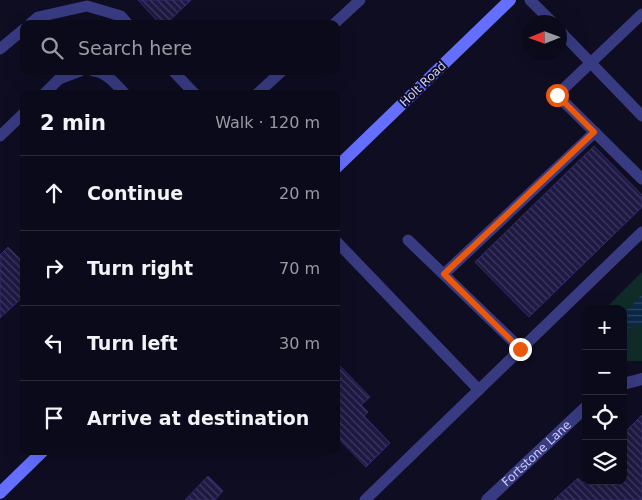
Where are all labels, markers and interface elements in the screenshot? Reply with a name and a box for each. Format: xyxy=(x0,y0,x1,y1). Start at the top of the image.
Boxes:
north arrow xyxy=(522,15,567,60)
search box xyxy=(20,20,340,75)
icon: search xyxy=(38,34,66,62)
text: Search here xyxy=(78,37,192,59)
street label: Holt Road xyxy=(397,59,449,109)
route start xyxy=(546,84,569,107)
text: 2 min xyxy=(40,111,106,135)
text: Walk · 120 m xyxy=(215,113,320,132)
icon: ahead xyxy=(40,179,68,207)
text: Continue xyxy=(87,182,183,204)
text: 20 m xyxy=(279,184,320,203)
icon: right xyxy=(40,254,68,282)
text: Turn right xyxy=(87,257,193,279)
text: 70 m xyxy=(279,259,320,278)
map controls xyxy=(582,305,627,485)
button: + xyxy=(582,305,627,350)
icon: left xyxy=(40,329,68,357)
text: Turn left xyxy=(87,332,178,354)
text: 30 m xyxy=(279,334,320,353)
route end xyxy=(509,338,532,361)
button: − xyxy=(582,350,627,395)
button: locate xyxy=(582,395,627,440)
icon: arrive xyxy=(40,404,68,432)
text: Arrive at destination xyxy=(87,407,309,429)
street label: Fortstone Lane xyxy=(499,418,574,489)
button: layers xyxy=(582,440,627,485)

